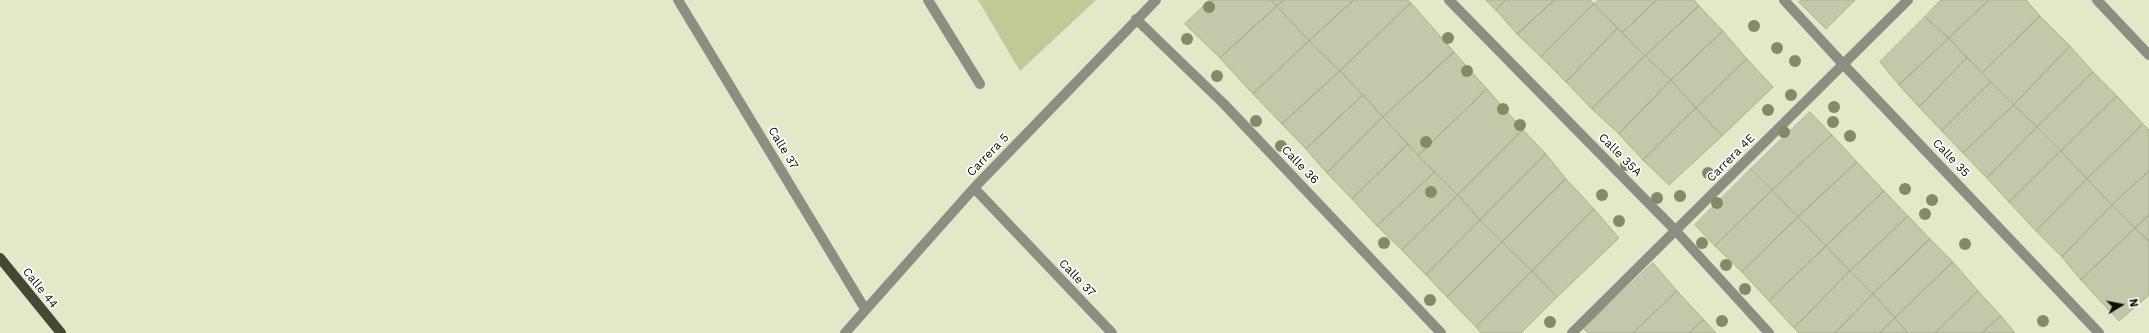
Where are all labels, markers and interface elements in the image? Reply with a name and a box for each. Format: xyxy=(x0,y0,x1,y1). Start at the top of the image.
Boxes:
street label: Calle 37 xyxy=(765,124,801,172)
street label: Calle 35A xyxy=(1595,130,1645,180)
street label: Carrera 5 xyxy=(964,131,1012,179)
street label: Carrera 4E xyxy=(1704,131,1758,185)
street label: Calle 35 xyxy=(1929,136,1973,180)
street label: Calle 36 xyxy=(1278,143,1322,187)
street label: Calle 37 xyxy=(1056,256,1098,300)
street label: Calle 44 xyxy=(19,265,61,311)
north arrow xyxy=(2101,285,2141,325)
text: N xyxy=(2126,298,2140,308)

